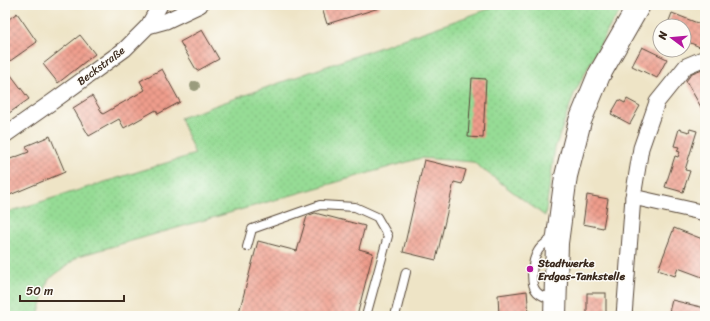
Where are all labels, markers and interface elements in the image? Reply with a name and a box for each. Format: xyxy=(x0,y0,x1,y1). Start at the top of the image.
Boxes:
north arrow xyxy=(652,18,692,58)
text: N xyxy=(652,29,673,43)
street label: Beckstraße xyxy=(73,41,130,90)
place label: Stadtwerke Erdgas-Tankstelle xyxy=(537,254,626,286)
marker: Stadtwerke Erdgas-Tankstelle xyxy=(525,264,535,274)
scale bar xyxy=(20,277,124,303)
text: 50 m xyxy=(26,280,53,302)

